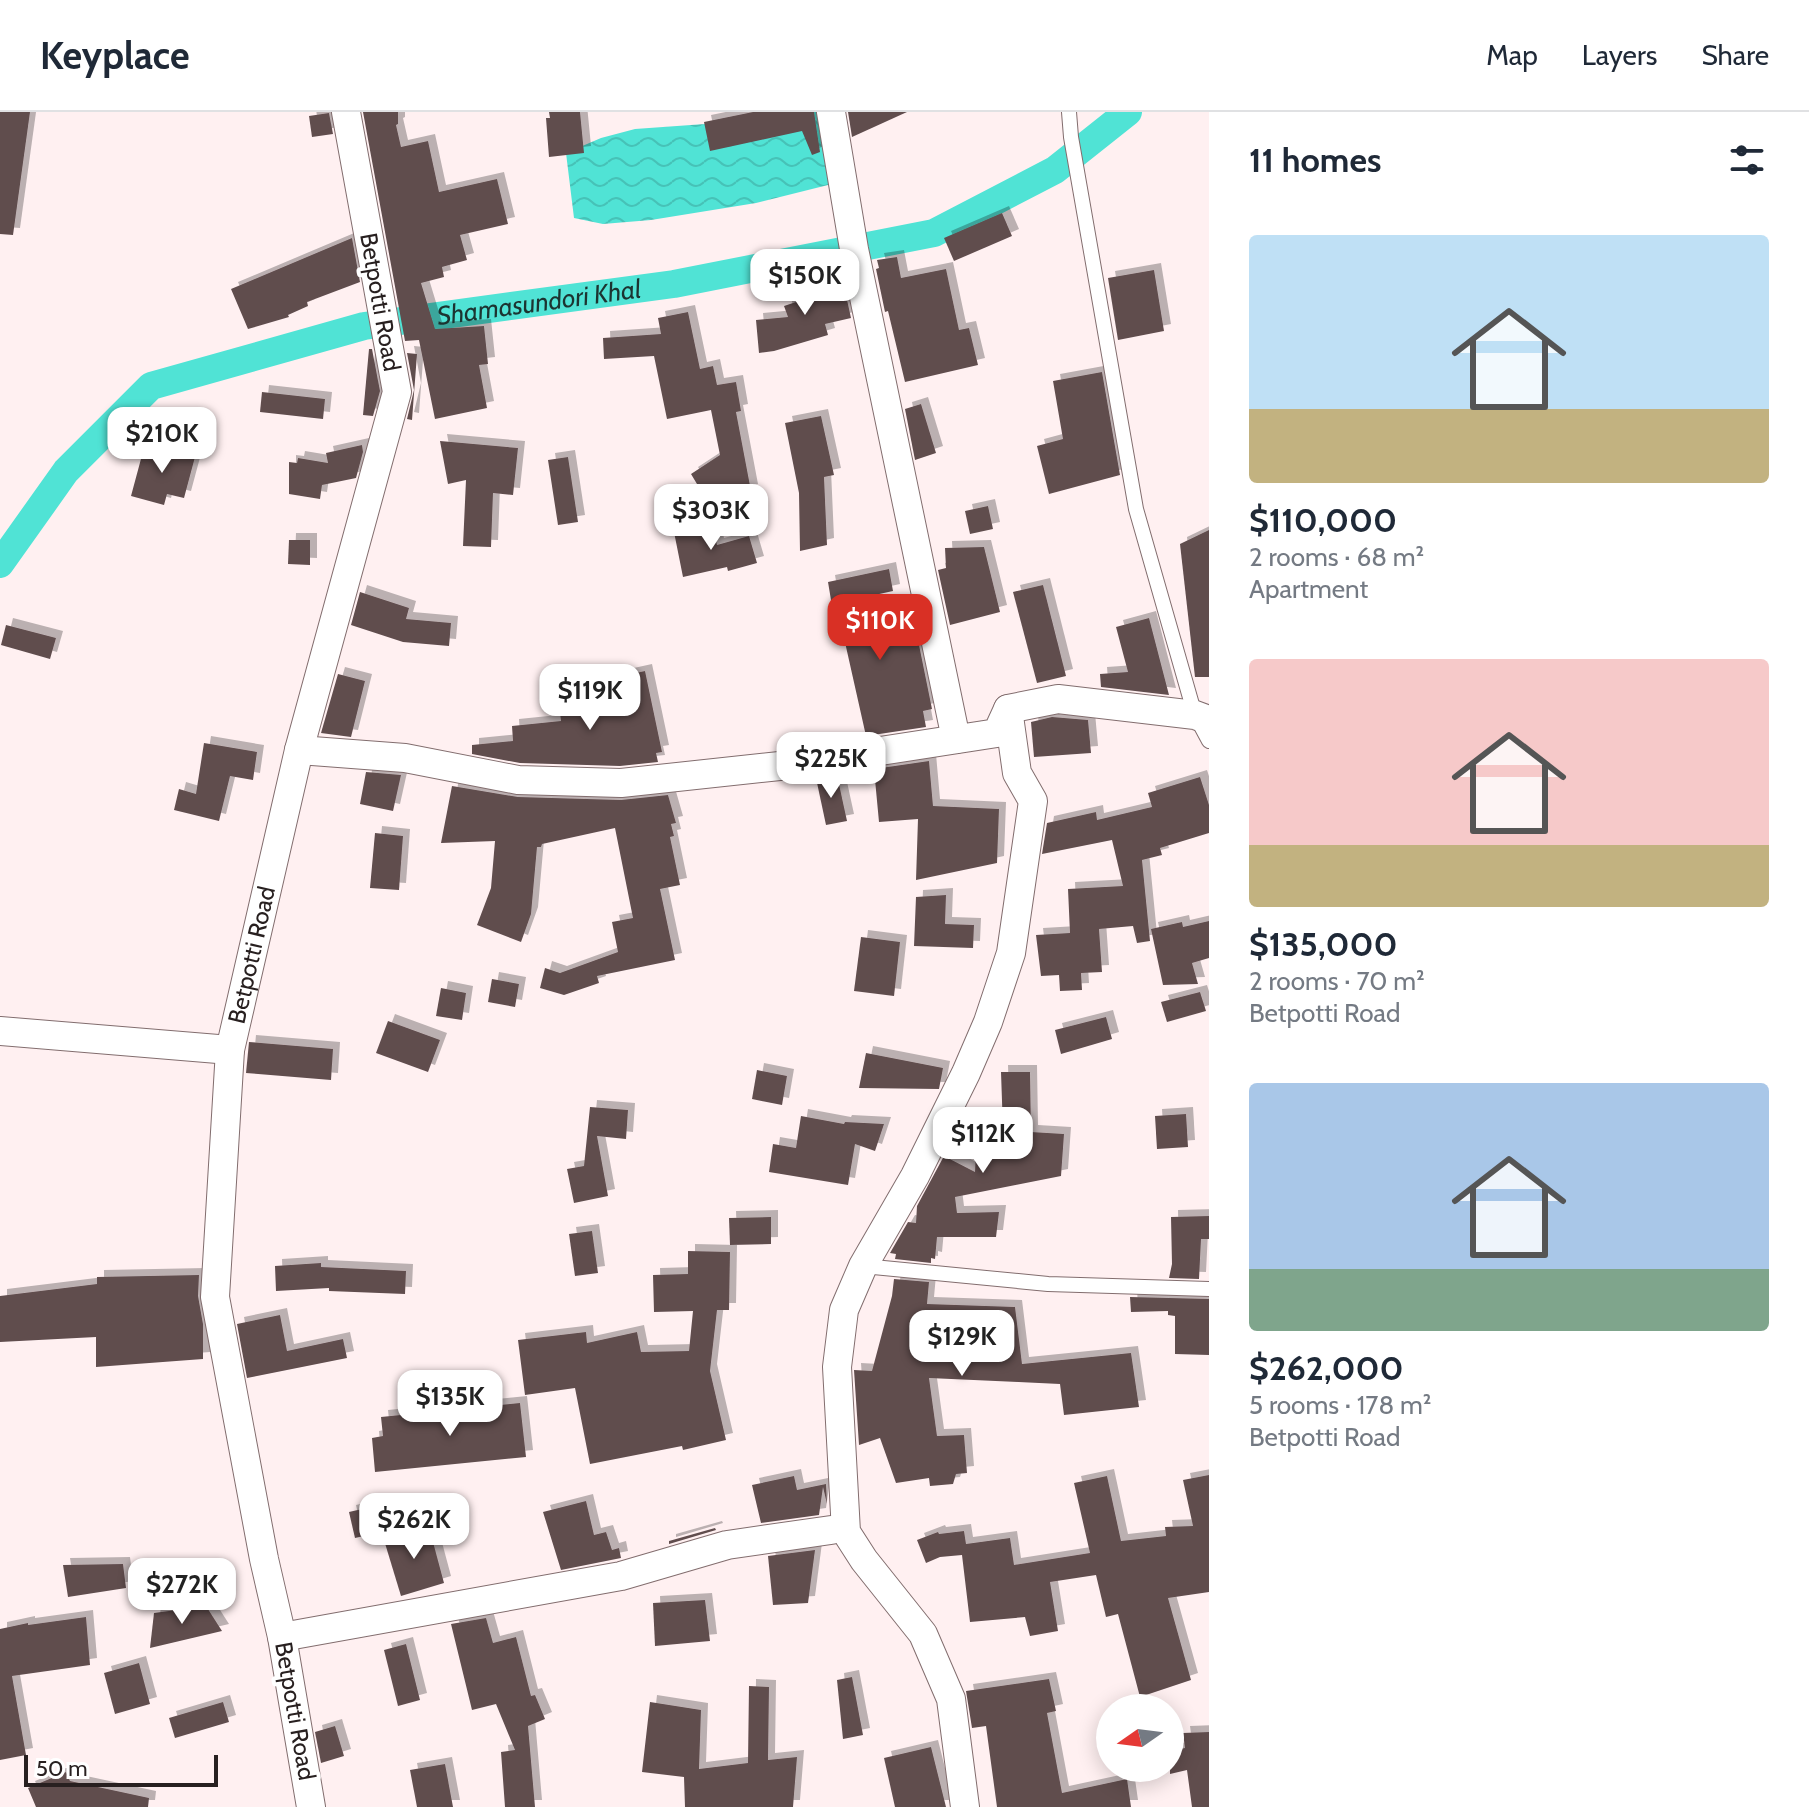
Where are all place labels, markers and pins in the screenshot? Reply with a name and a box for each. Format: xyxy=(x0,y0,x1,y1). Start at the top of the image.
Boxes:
pin: $150K xyxy=(749,249,861,317)
pin: $210K xyxy=(106,407,218,475)
pin: $303K xyxy=(655,484,767,552)
pin: $110K xyxy=(824,594,936,662)
pin: $119K xyxy=(534,664,646,732)
pin: $225K xyxy=(775,732,887,800)
pin: $112K xyxy=(927,1107,1039,1175)
pin: $129K xyxy=(906,1310,1018,1378)
pin: $135K xyxy=(394,1370,506,1438)
pin: $262K xyxy=(358,1493,470,1561)
pin: $272K xyxy=(126,1558,238,1626)

